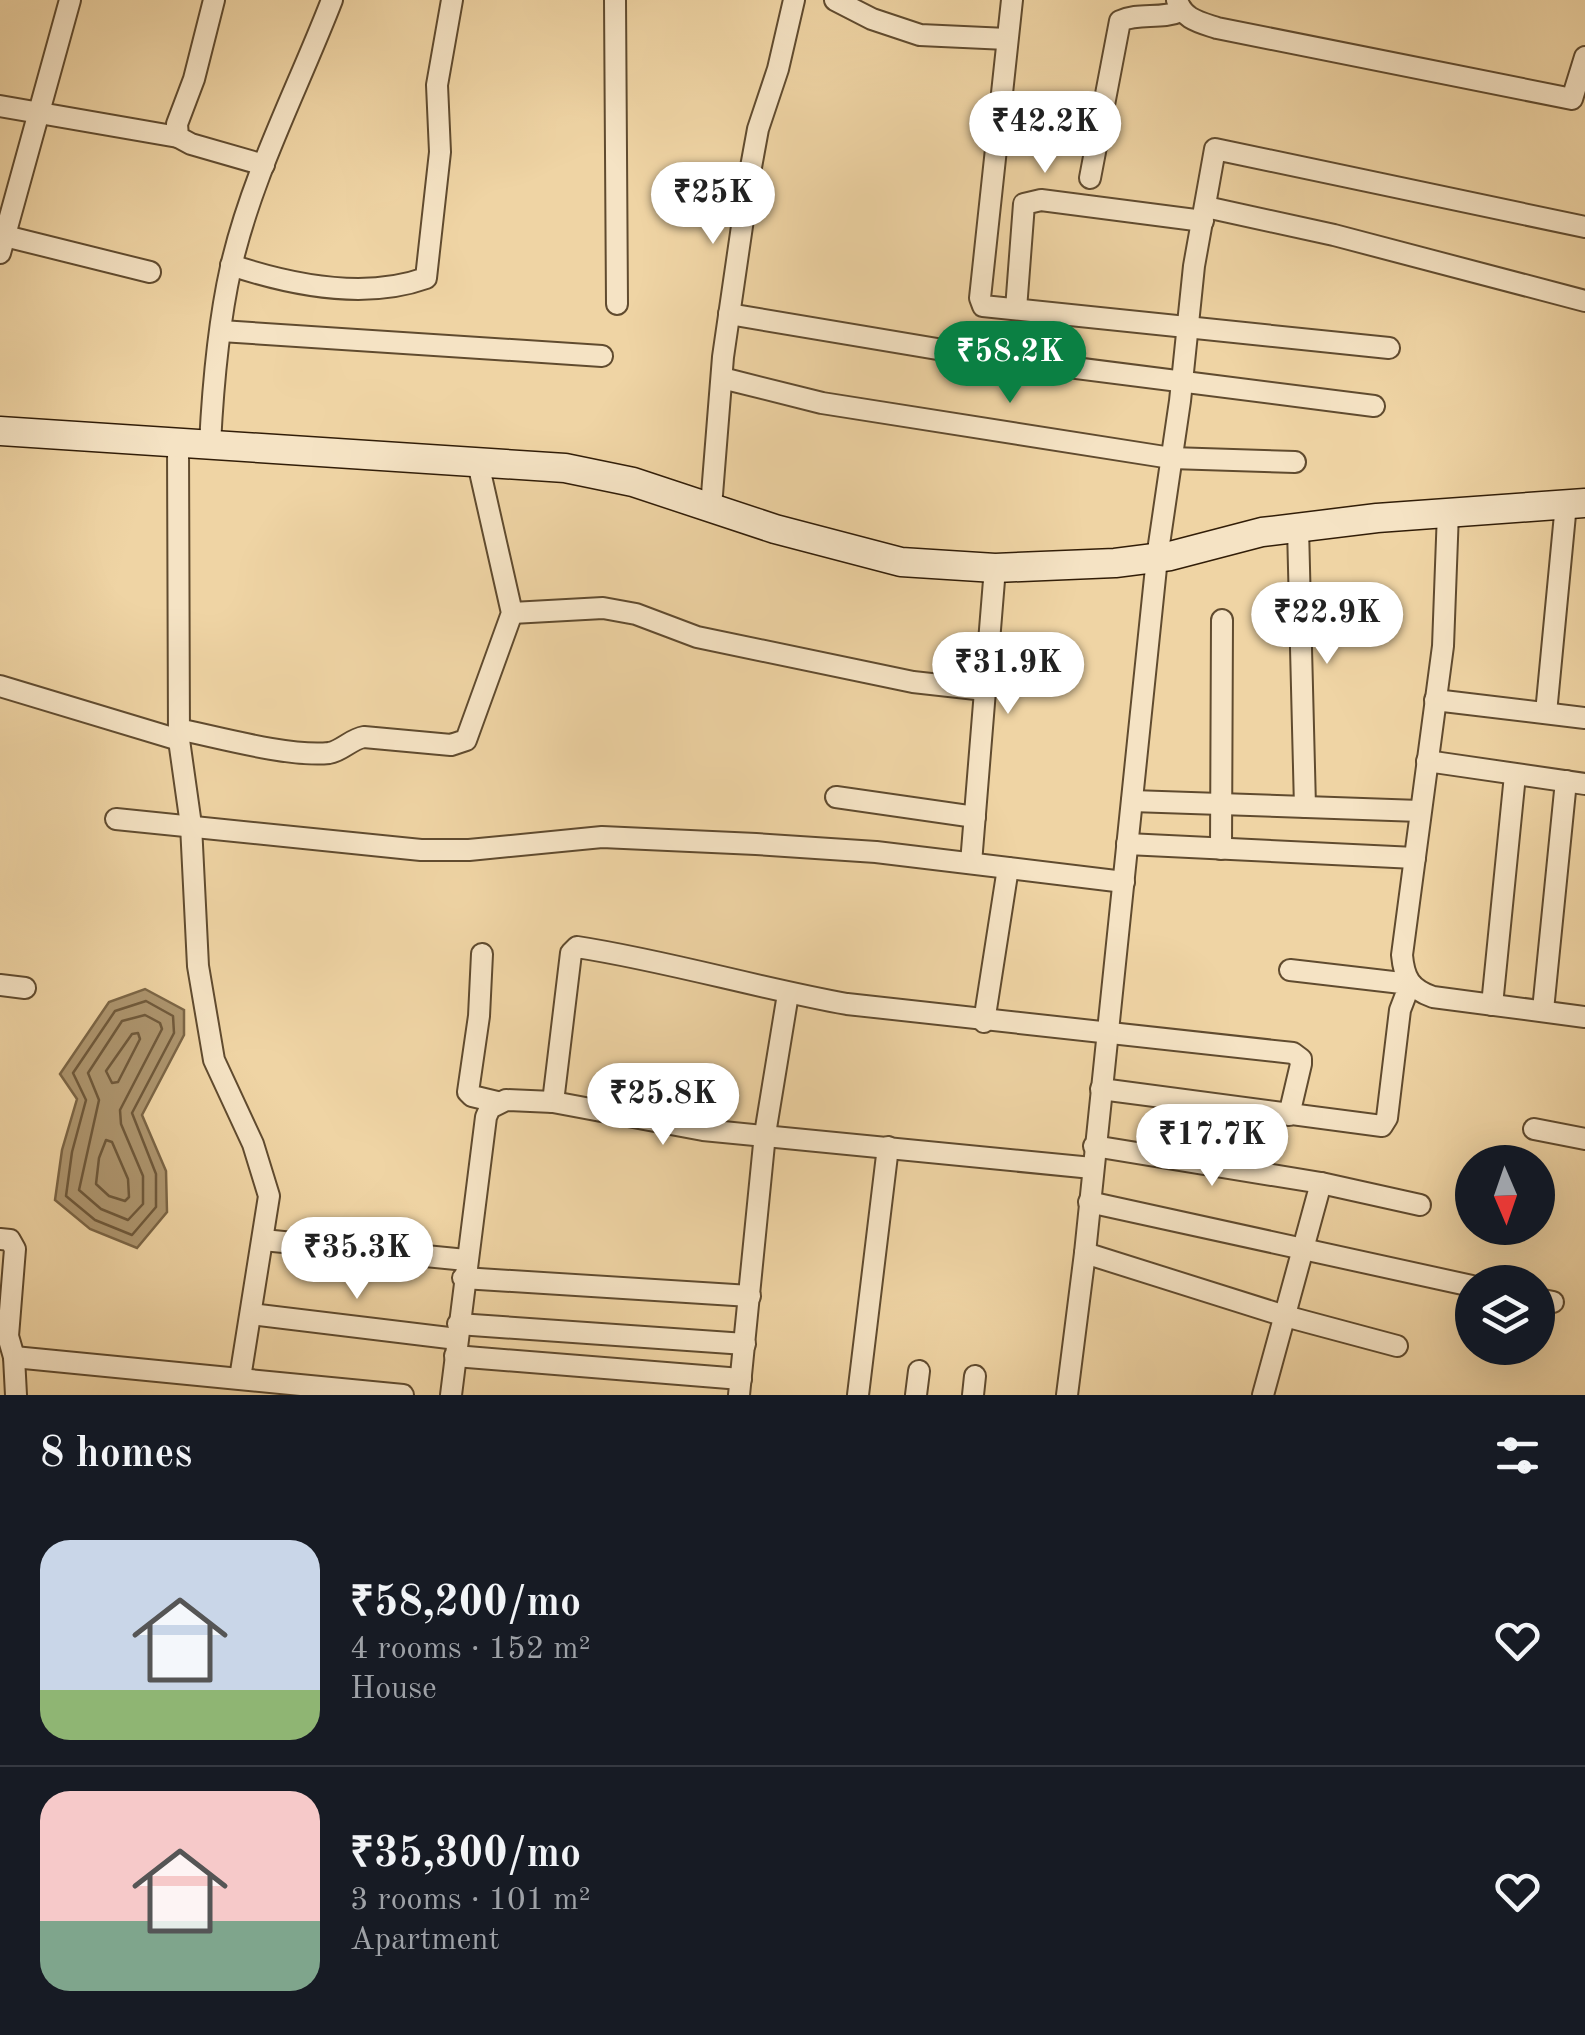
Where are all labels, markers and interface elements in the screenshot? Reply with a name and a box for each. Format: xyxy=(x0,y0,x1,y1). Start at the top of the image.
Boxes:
pin: ₹42.2K xyxy=(964,91,1126,176)
text: ₹42.2K xyxy=(991,107,1099,139)
pin: ₹25K xyxy=(654,162,772,247)
text: ₹25K xyxy=(673,178,753,210)
pin: ₹58.2K xyxy=(929,321,1091,406)
text: ₹58.2K xyxy=(956,337,1064,369)
pin: ₹22.9K xyxy=(1246,582,1408,667)
text: ₹22.9K xyxy=(1273,598,1381,630)
pin: ₹31.9K xyxy=(927,632,1089,717)
text: ₹31.9K xyxy=(954,648,1062,680)
pin: ₹25.8K xyxy=(582,1063,744,1148)
text: ₹25.8K xyxy=(609,1079,717,1111)
pin: ₹17.7K xyxy=(1131,1104,1293,1189)
text: ₹17.7K xyxy=(1158,1120,1266,1152)
north arrow xyxy=(1455,1145,1555,1245)
map controls xyxy=(1455,1145,1555,1365)
pin: ₹35.3K xyxy=(276,1217,438,1302)
text: ₹35.3K xyxy=(303,1233,411,1265)
button: layers xyxy=(1455,1265,1555,1365)
icon: filters xyxy=(1490,1428,1545,1483)
text: 8 homes xyxy=(40,1434,192,1476)
icon: home xyxy=(120,1580,240,1700)
text: ₹58,200/mo xyxy=(350,1583,581,1625)
icon: heart xyxy=(1490,1613,1545,1668)
text: 4 rooms · 152 m² xyxy=(350,1634,591,1666)
text: House xyxy=(350,1674,437,1706)
icon: home xyxy=(120,1831,240,1951)
text: ₹35,300/mo xyxy=(350,1834,581,1876)
icon: heart xyxy=(1490,1864,1545,1919)
text: 3 rooms · 101 m² xyxy=(350,1885,591,1917)
text: Apartment xyxy=(350,1925,500,1957)

